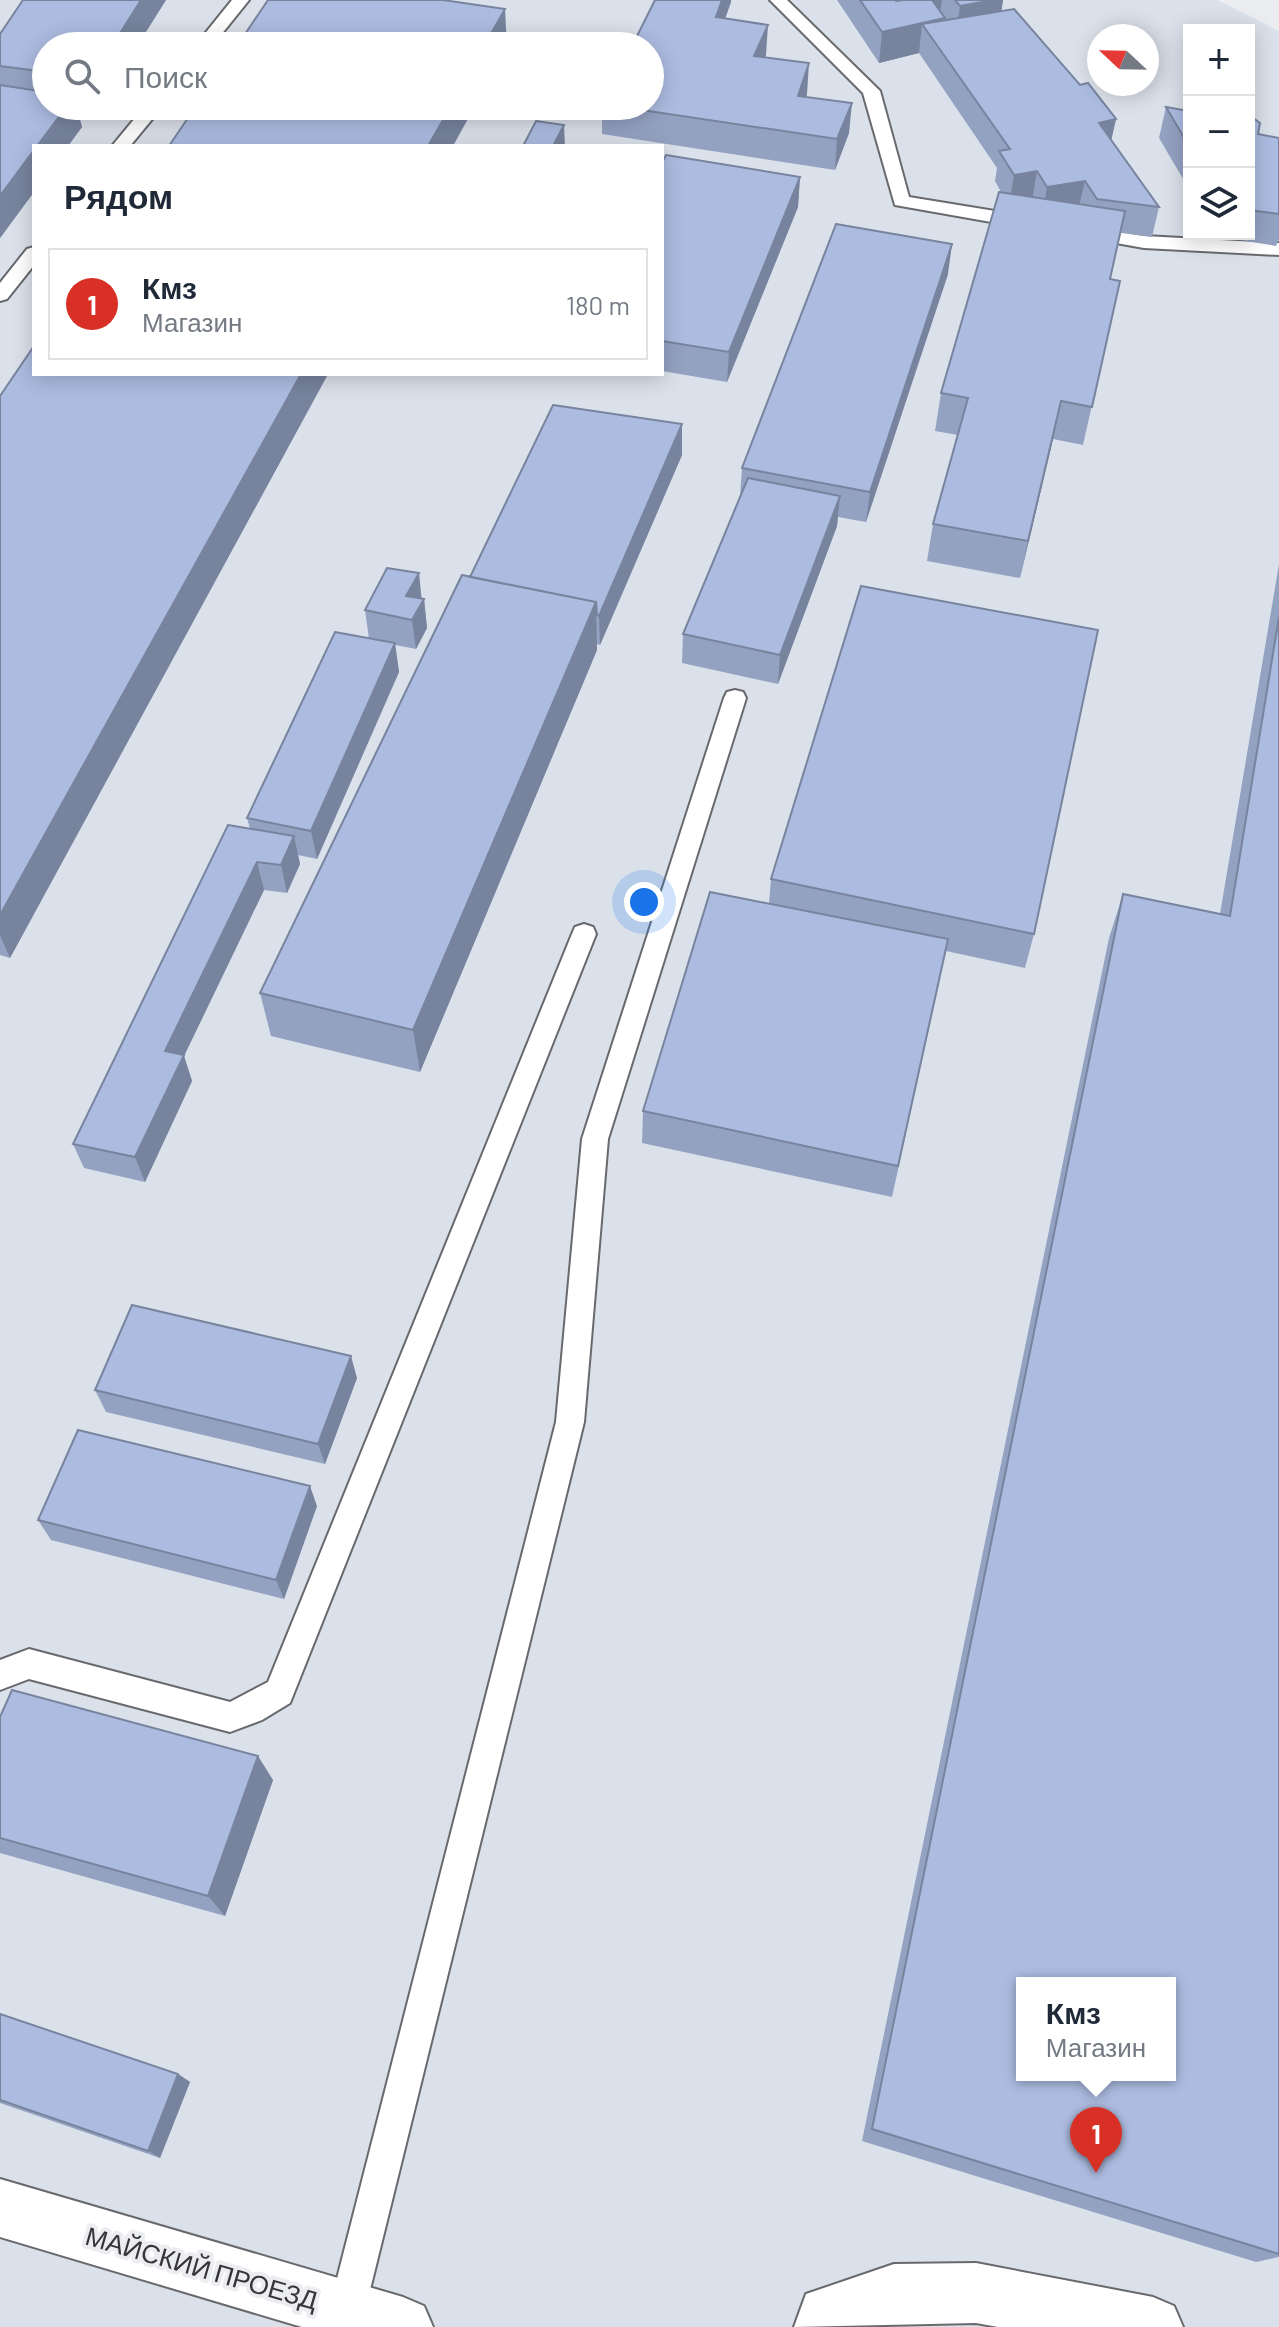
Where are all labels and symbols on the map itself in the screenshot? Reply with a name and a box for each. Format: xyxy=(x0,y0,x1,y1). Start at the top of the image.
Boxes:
north arrow xyxy=(1087,24,1159,96)
your location xyxy=(624,882,664,922)
pin: 1 xyxy=(1070,2107,1122,2173)
street label: МАЙСКИЙ ПРОЕЗД xyxy=(82,2219,322,2315)

